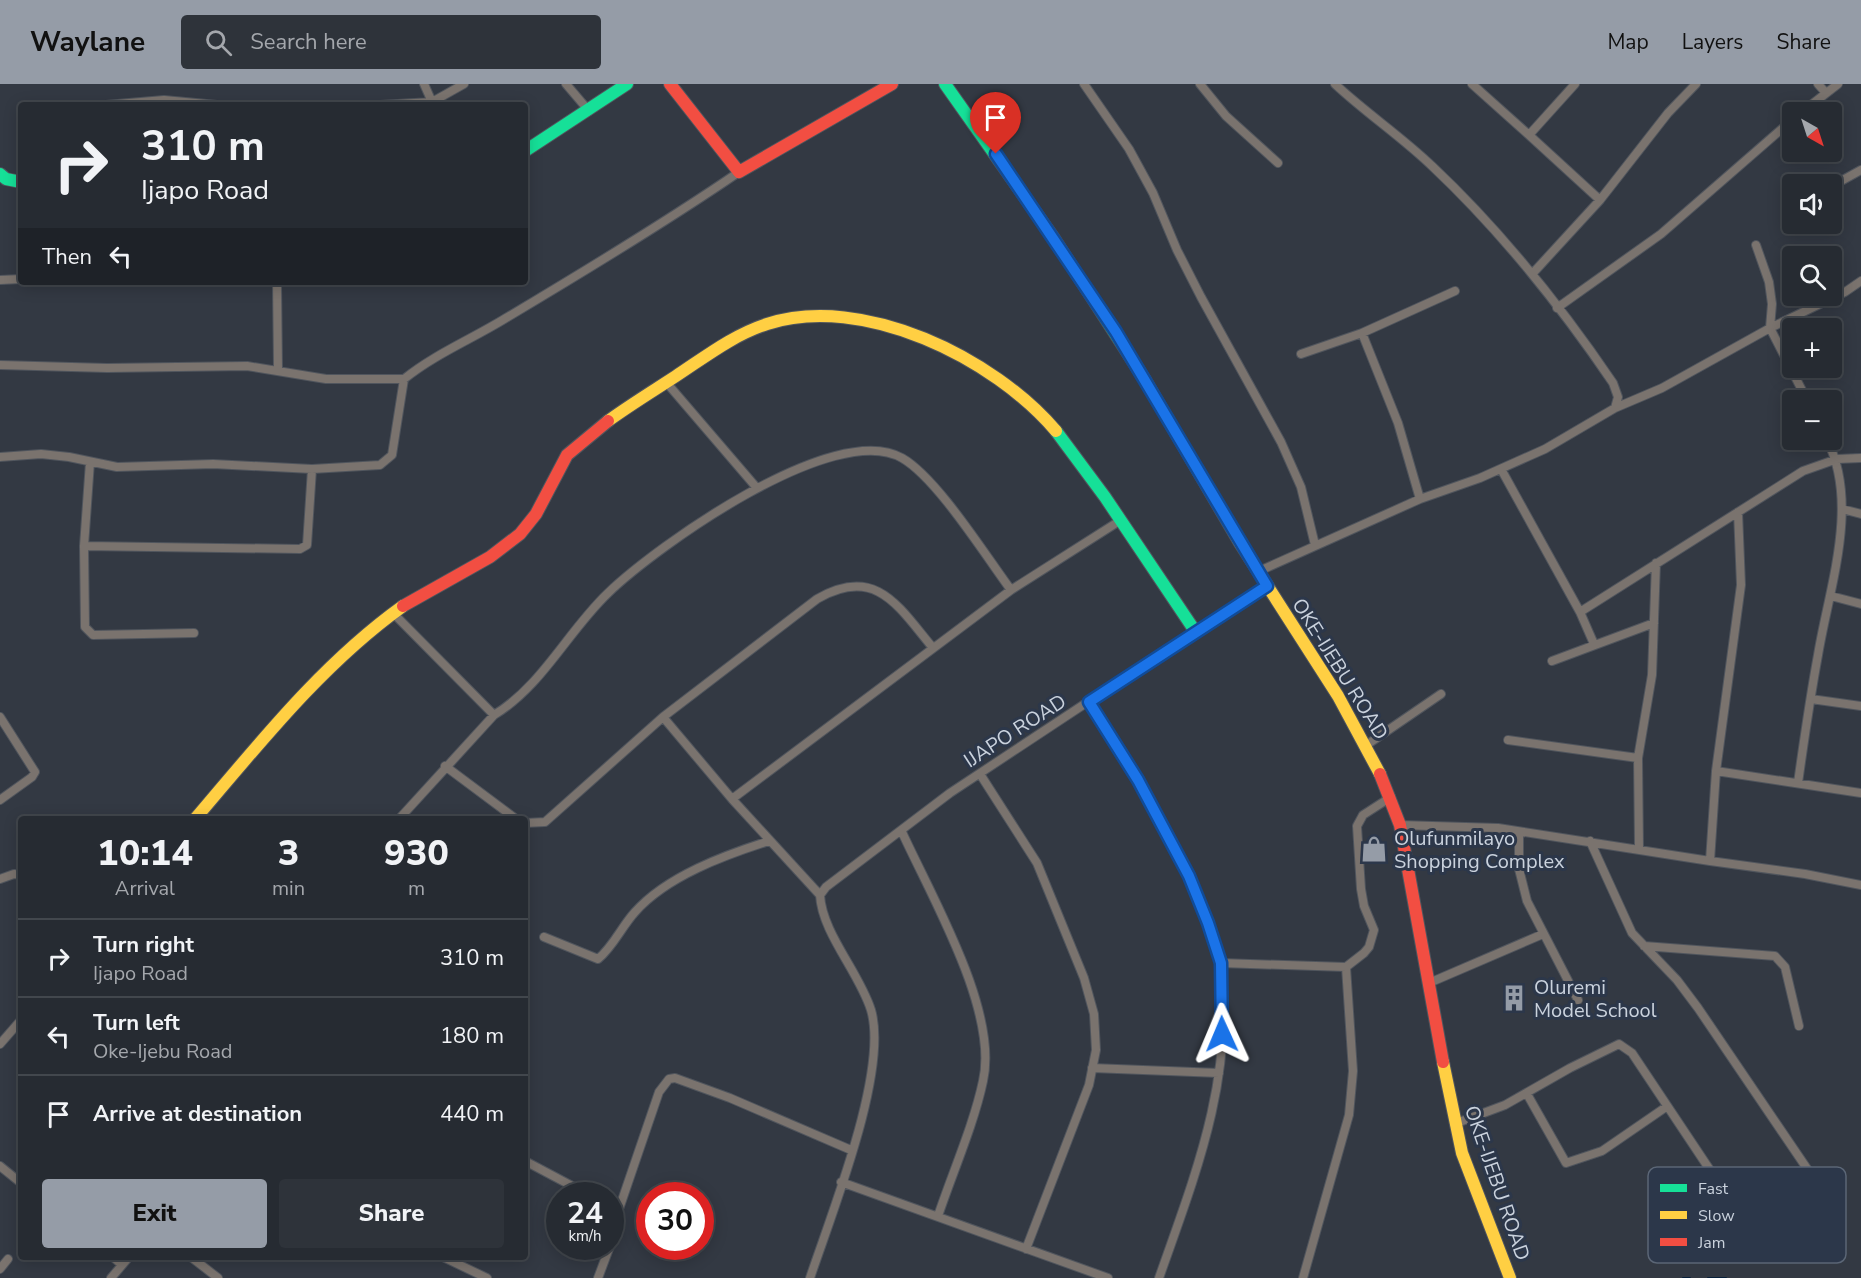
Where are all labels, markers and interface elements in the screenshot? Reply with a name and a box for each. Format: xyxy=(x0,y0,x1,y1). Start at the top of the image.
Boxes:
search box xyxy=(181,15,601,69)
text: Waylane xyxy=(30,23,145,61)
icon: search xyxy=(202,26,235,59)
text: Search here xyxy=(250,27,367,57)
text: Map xyxy=(1607,28,1649,56)
text: Layers xyxy=(1682,28,1743,56)
text: Share xyxy=(1776,28,1831,56)
pin xyxy=(970,92,1021,154)
icon: arrive xyxy=(979,101,1012,134)
north arrow xyxy=(1782,102,1842,162)
map controls xyxy=(1782,102,1842,450)
text: 310 m xyxy=(141,118,265,175)
icon: right xyxy=(42,126,120,204)
text: Ijapo Road xyxy=(141,172,269,209)
button: sound xyxy=(1782,174,1842,234)
icon: left xyxy=(104,240,137,273)
text: Then xyxy=(42,242,92,272)
button: search xyxy=(1782,246,1842,306)
button: + xyxy=(1782,318,1842,378)
button: − xyxy=(1782,390,1842,450)
street label: OKE-IJEBU ROAD xyxy=(1286,593,1394,745)
street label: IJAPO ROAD xyxy=(959,688,1071,774)
place label: Olufunmilayo Shopping Complex xyxy=(1394,825,1565,875)
text: 10:14 xyxy=(97,829,193,878)
text: 3 xyxy=(278,829,299,878)
text: 930 xyxy=(384,829,449,878)
shop icon: Olufunmilayo Shopping Complex xyxy=(1359,834,1389,864)
text: Arrival xyxy=(115,875,175,902)
text: min xyxy=(272,875,305,902)
text: m xyxy=(408,875,425,902)
text: Turn right xyxy=(93,930,194,960)
icon: right xyxy=(42,942,75,975)
text: 310 m xyxy=(440,943,504,973)
text: Ijapo Road xyxy=(93,960,188,987)
place label: Oluremi Model School xyxy=(1534,974,1657,1024)
building icon: Oluremi Model School xyxy=(1499,983,1529,1013)
position arrow xyxy=(1190,1002,1254,1066)
text: Turn left xyxy=(93,1008,180,1038)
icon: left xyxy=(42,1020,75,1053)
text: 180 m xyxy=(440,1021,504,1051)
text: Oke-Ijebu Road xyxy=(93,1038,232,1065)
icon: arrive xyxy=(42,1098,75,1131)
text: Arrive at destination xyxy=(93,1099,302,1129)
text: 440 m xyxy=(440,1099,504,1129)
street label: OKE-IJEBU ROAD xyxy=(1458,1102,1536,1264)
legend xyxy=(1648,1167,1846,1263)
text: Fast xyxy=(1698,1178,1729,1200)
button: Exit xyxy=(42,1179,267,1248)
button: Share xyxy=(279,1179,504,1248)
speed limit sign: 30 xyxy=(636,1182,714,1260)
text: 24 xyxy=(567,1193,603,1234)
text: Slow xyxy=(1698,1205,1735,1227)
text: km/h xyxy=(568,1226,602,1246)
text: Jam xyxy=(1697,1232,1725,1254)

